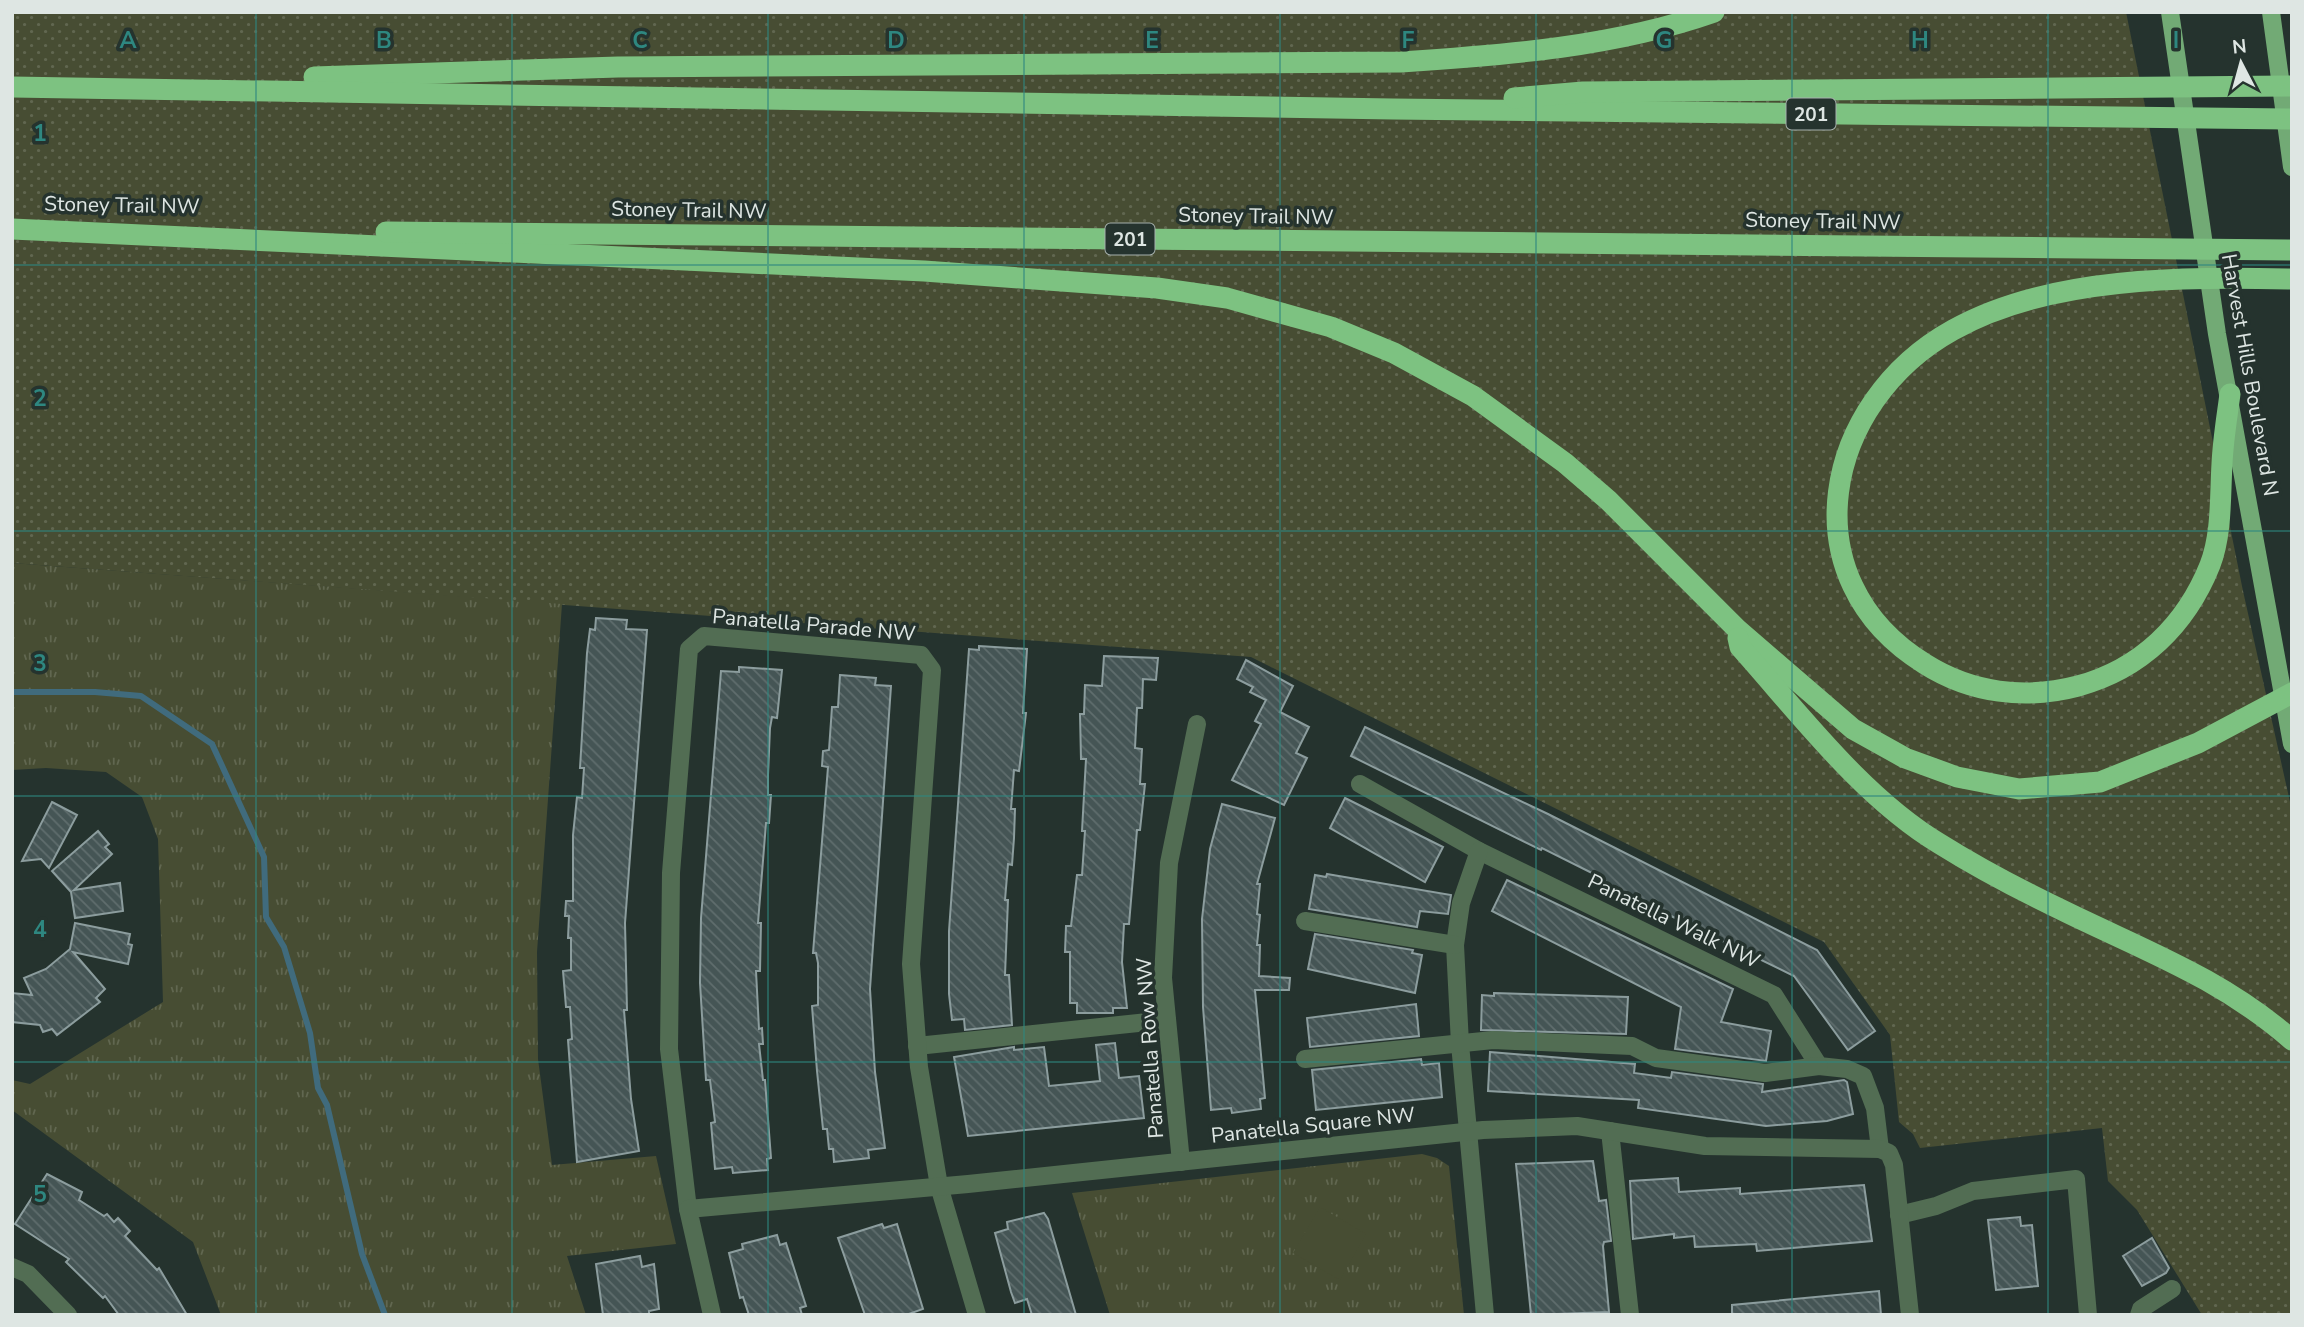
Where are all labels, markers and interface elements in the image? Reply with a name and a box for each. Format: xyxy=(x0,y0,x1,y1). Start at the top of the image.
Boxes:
text: A xyxy=(119,25,137,56)
text: B xyxy=(376,25,392,56)
text: C xyxy=(632,25,648,56)
text: D xyxy=(887,25,905,56)
text: E xyxy=(1145,25,1159,56)
text: F xyxy=(1402,25,1415,56)
text: G xyxy=(1656,25,1672,56)
text: H xyxy=(1911,25,1929,56)
text: I xyxy=(2173,25,2179,56)
north arrow xyxy=(2206,28,2276,98)
text: N xyxy=(2231,33,2248,61)
road number: 201 xyxy=(1786,98,1836,130)
text: 1 xyxy=(33,118,47,149)
street label: Stoney Trail NW xyxy=(44,190,200,220)
street label: Stoney Trail NW xyxy=(611,195,767,225)
street label: Stoney Trail NW xyxy=(1178,201,1334,231)
street label: Stoney Trail NW xyxy=(1745,206,1901,236)
road number: 201 xyxy=(1106,224,1154,255)
street label: Harvest Hills Boulevard N xyxy=(2215,252,2285,498)
text: 2 xyxy=(33,383,47,414)
street label: Panatella Parade NW xyxy=(711,602,917,648)
text: 3 xyxy=(33,648,47,679)
street label: Panatella Walk NW xyxy=(1583,867,1765,975)
text: 4 xyxy=(33,914,47,945)
street label: Panatella Row NW xyxy=(1130,957,1170,1139)
street label: Panatella Square NW xyxy=(1210,1100,1416,1150)
text: 5 xyxy=(33,1179,47,1210)

